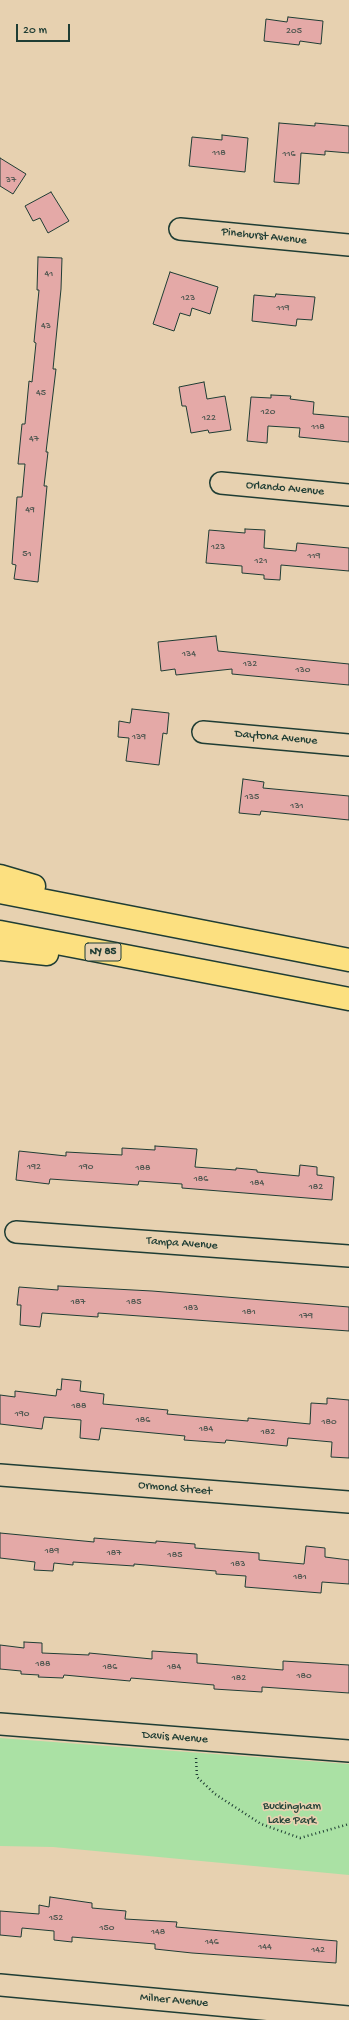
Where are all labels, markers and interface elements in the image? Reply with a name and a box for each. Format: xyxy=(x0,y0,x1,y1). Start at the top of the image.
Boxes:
scale bar xyxy=(18,16,72,42)
text: 20 m xyxy=(23,24,47,38)
house number: 205 xyxy=(286,25,302,37)
house number: 118 xyxy=(212,147,226,159)
house number: 116 xyxy=(282,148,296,160)
house number: 37 xyxy=(6,174,16,186)
street label: Pinehurst Avenue xyxy=(221,225,307,249)
house number: 41 xyxy=(45,268,53,280)
house number: 123 xyxy=(181,292,195,304)
house number: 119 xyxy=(276,302,290,314)
house number: 43 xyxy=(41,320,51,332)
house number: 45 xyxy=(36,387,46,399)
house number: 120 xyxy=(261,406,275,418)
house number: 122 xyxy=(202,412,216,424)
house number: 118 xyxy=(311,421,325,433)
house number: 47 xyxy=(29,433,39,445)
street label: Orlando Avenue xyxy=(245,478,325,500)
house number: 49 xyxy=(25,504,35,516)
house number: 123 xyxy=(211,541,225,553)
house number: 51 xyxy=(22,548,32,560)
house number: 119 xyxy=(307,550,321,562)
house number: 121 xyxy=(255,555,267,567)
house number: 134 xyxy=(182,648,196,660)
house number: 132 xyxy=(243,658,257,670)
house number: 130 xyxy=(296,664,310,676)
street label: Daytona Avenue xyxy=(234,727,318,749)
house number: 139 xyxy=(132,731,146,743)
house number: 135 xyxy=(245,791,259,803)
house number: 131 xyxy=(290,800,304,812)
road number: NY 85 xyxy=(85,943,121,961)
house number: 192 xyxy=(27,1161,41,1173)
house number: 190 xyxy=(79,1161,93,1173)
house number: 188 xyxy=(136,1162,150,1174)
house number: 186 xyxy=(194,1173,208,1185)
house number: 184 xyxy=(250,1177,264,1189)
house number: 182 xyxy=(309,1181,323,1193)
street label: Tampa Avenue xyxy=(146,1234,218,1254)
house number: 187 xyxy=(71,1296,85,1308)
house number: 185 xyxy=(127,1296,141,1308)
house number: 183 xyxy=(184,1302,198,1314)
house number: 181 xyxy=(242,1306,256,1318)
house number: 179 xyxy=(299,1310,313,1322)
house number: 188 xyxy=(72,1400,86,1412)
house number: 190 xyxy=(15,1408,29,1420)
house number: 186 xyxy=(136,1414,150,1426)
house number: 180 xyxy=(321,1416,337,1428)
house number: 184 xyxy=(199,1423,213,1435)
house number: 182 xyxy=(261,1426,275,1438)
street label: Ormond Street xyxy=(138,1479,212,1499)
house number: 189 xyxy=(45,1545,59,1557)
house number: 187 xyxy=(107,1547,121,1559)
house number: 185 xyxy=(168,1549,182,1561)
house number: 183 xyxy=(231,1558,245,1570)
house number: 181 xyxy=(293,1571,307,1583)
house number: 188 xyxy=(36,1658,50,1670)
house number: 186 xyxy=(103,1661,117,1673)
house number: 184 xyxy=(167,1661,181,1673)
house number: 180 xyxy=(296,1670,312,1682)
house number: 182 xyxy=(232,1672,246,1684)
street label: Davis Avenue xyxy=(142,1729,208,1747)
park label: Buckingham Lake Park xyxy=(263,1800,321,1828)
house number: 152 xyxy=(49,1912,63,1924)
house number: 150 xyxy=(100,1922,114,1934)
house number: 148 xyxy=(151,1926,165,1938)
house number: 146 xyxy=(205,1936,219,1948)
house number: 144 xyxy=(258,1941,272,1953)
house number: 142 xyxy=(311,1944,325,1956)
street label: Milner Avenue xyxy=(139,1991,209,2011)

